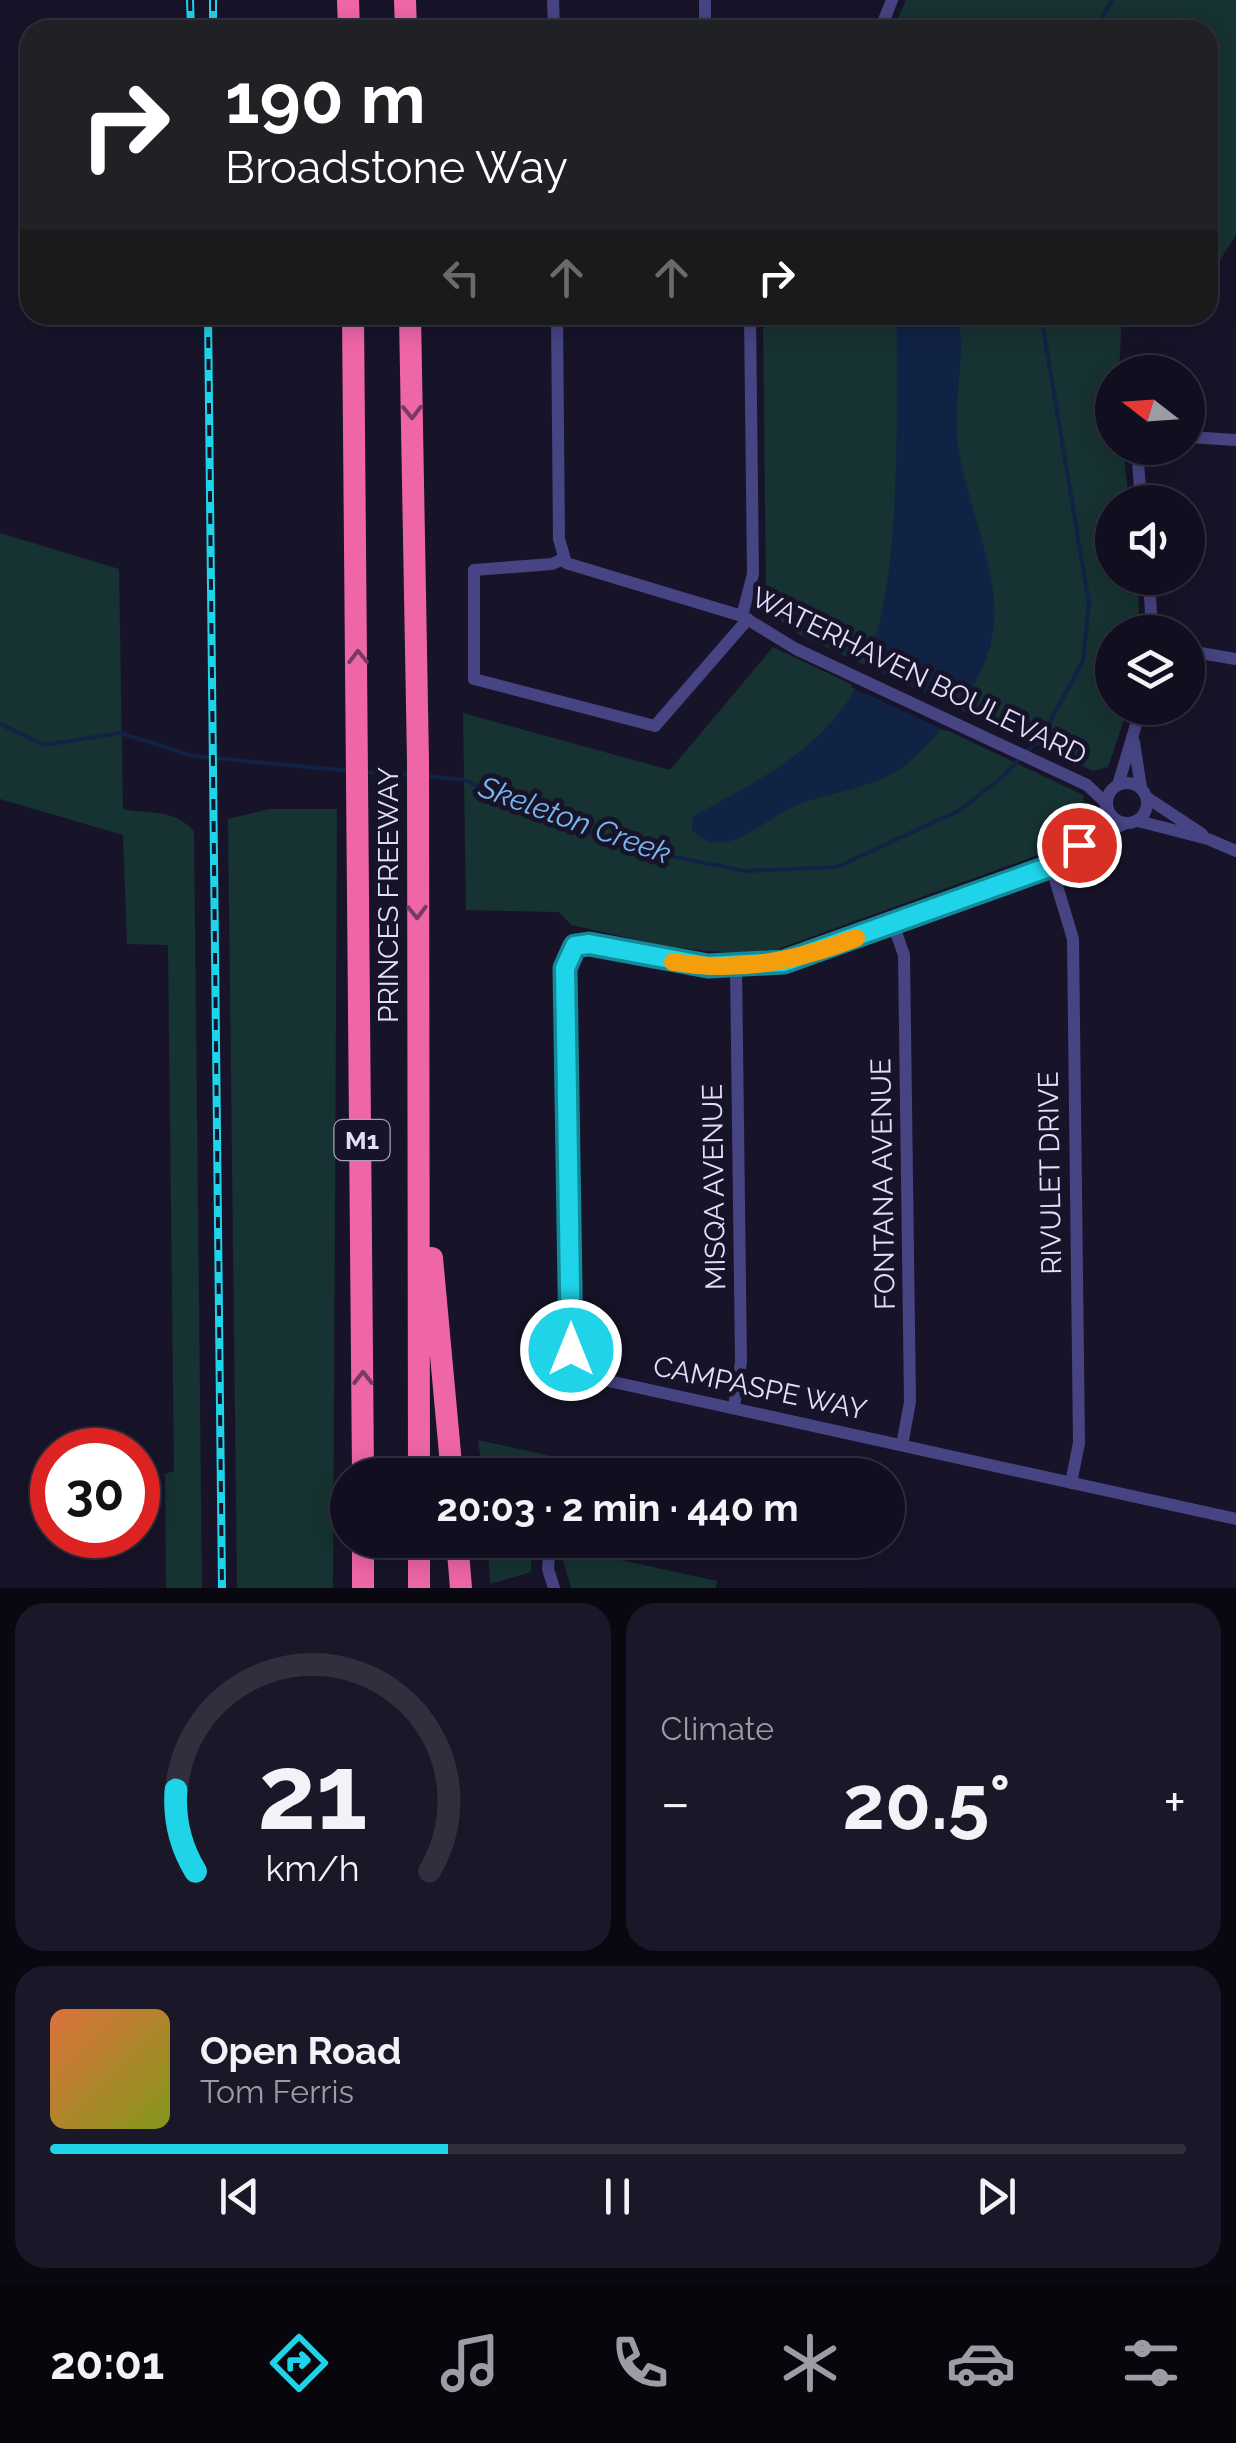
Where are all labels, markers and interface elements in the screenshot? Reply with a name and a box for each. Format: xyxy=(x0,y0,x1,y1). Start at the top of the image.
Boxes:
text: 190 m xyxy=(225,57,426,139)
icon: right xyxy=(60,60,190,190)
text: Broadstone Way xyxy=(225,141,568,194)
icon: left xyxy=(434,250,489,305)
icon: ahead xyxy=(539,250,594,305)
icon: ahead xyxy=(644,250,699,305)
icon: right xyxy=(749,250,804,305)
north arrow xyxy=(1095,355,1205,465)
map controls xyxy=(1095,355,1205,725)
one-way arrow xyxy=(401,406,423,421)
button: sound xyxy=(1095,485,1205,595)
street label: WATERHAVEN BOULEVARD xyxy=(746,580,1092,772)
button: layers xyxy=(1095,615,1205,725)
one-way arrow xyxy=(347,649,369,664)
street label: PRINCES FREEWAY xyxy=(372,767,405,1023)
water label: Skeleton Creek xyxy=(473,769,676,871)
pin xyxy=(1037,803,1122,888)
icon: arrive xyxy=(1052,818,1107,873)
one-way arrow xyxy=(406,904,428,920)
street label: FONTANA AVENUE xyxy=(864,1058,902,1310)
street label: RIVULET DRIVE xyxy=(1032,1071,1068,1275)
street label: MISQA AVENUE xyxy=(696,1084,732,1290)
road number: M1 xyxy=(334,1120,390,1160)
position arrow xyxy=(519,1298,623,1402)
street label: CAMPASPE WAY xyxy=(650,1349,870,1427)
one-way arrow xyxy=(352,1369,374,1384)
speed limit sign: 30 xyxy=(30,1428,160,1558)
text: 20:03 · 2 min · 440 m xyxy=(436,1485,799,1530)
text: Climate xyxy=(661,1710,774,1747)
text: 21 xyxy=(258,1731,368,1853)
text: 20.5° xyxy=(843,1758,1011,1847)
text: − xyxy=(661,1770,690,1835)
text: + xyxy=(1163,1770,1186,1835)
text: km/h xyxy=(266,1847,360,1889)
text: Open Road xyxy=(200,2028,401,2073)
text: Tom Ferris xyxy=(200,2073,354,2110)
icon: previous xyxy=(212,2169,267,2224)
icon: pause xyxy=(590,2169,645,2224)
icon: next xyxy=(969,2169,1024,2224)
icon: directions xyxy=(264,2328,334,2398)
icon: music xyxy=(435,2328,505,2398)
icon: phone xyxy=(605,2328,675,2398)
icon: climate xyxy=(775,2328,845,2398)
icon: car xyxy=(946,2328,1016,2398)
icon: filters xyxy=(1116,2328,1186,2398)
text: 20:01 xyxy=(50,2337,164,2390)

